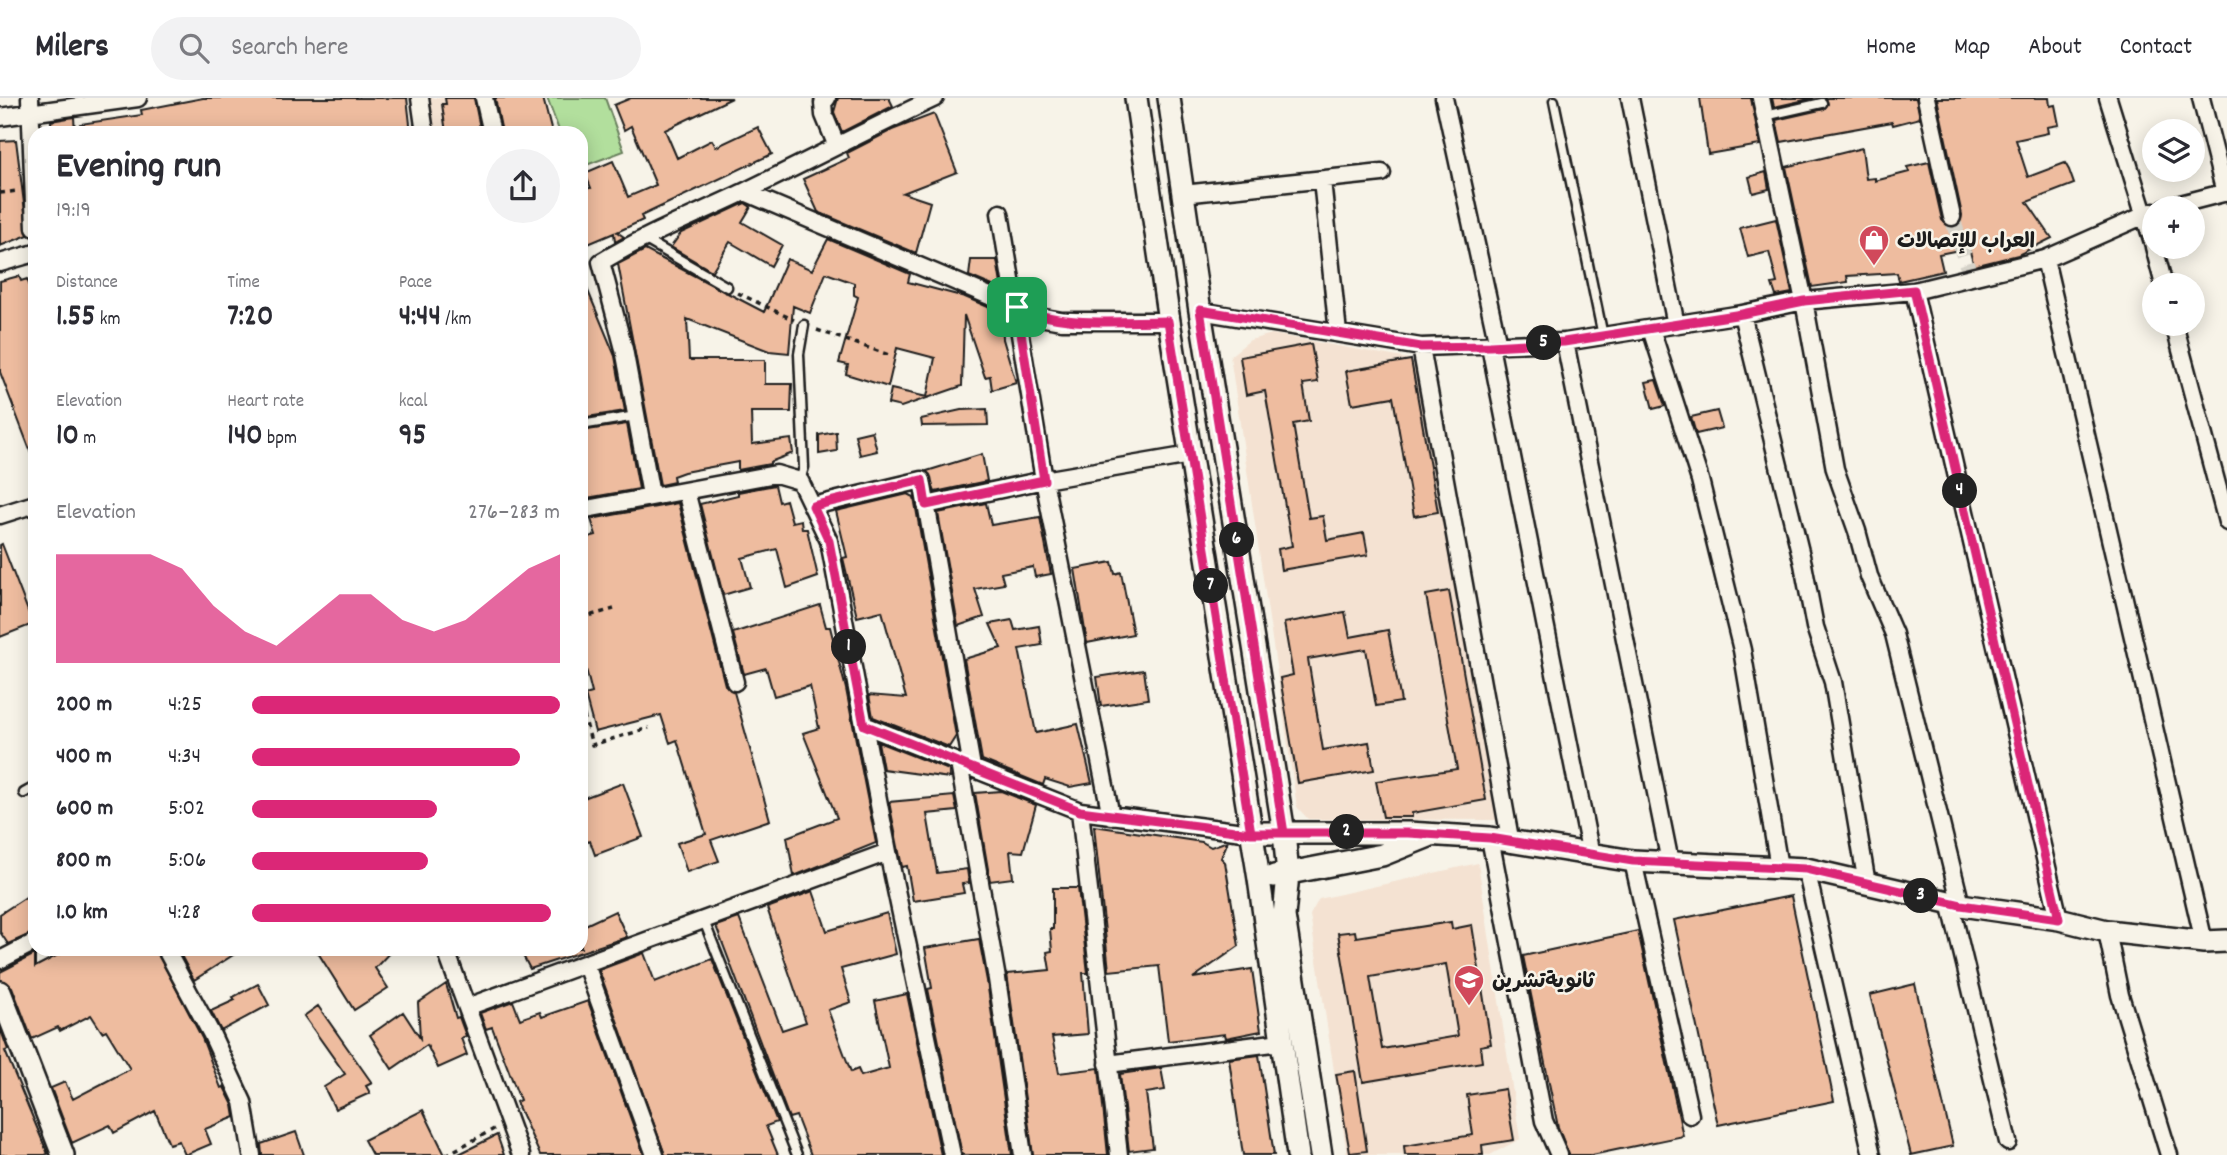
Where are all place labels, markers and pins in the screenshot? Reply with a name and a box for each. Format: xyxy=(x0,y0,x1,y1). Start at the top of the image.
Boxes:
shop icon: العراب للإتصالات xyxy=(1857,223,1891,267)
place label: العراب للإتصالات xyxy=(1897,228,2035,258)
pin xyxy=(987,277,1047,337)
pin: 5 xyxy=(1526,326,1562,360)
pin: 4 xyxy=(1942,474,1978,508)
pin: 6 xyxy=(1220,522,1254,558)
pin: 7 xyxy=(1194,568,1228,603)
pin: 1 xyxy=(832,630,866,664)
pin: 2 xyxy=(1330,814,1364,850)
pin: 3 xyxy=(1904,878,1938,914)
school or university icon: ثانويةتشرين xyxy=(1452,963,1486,1007)
place label: ثانويةتشرين xyxy=(1492,968,1596,998)

